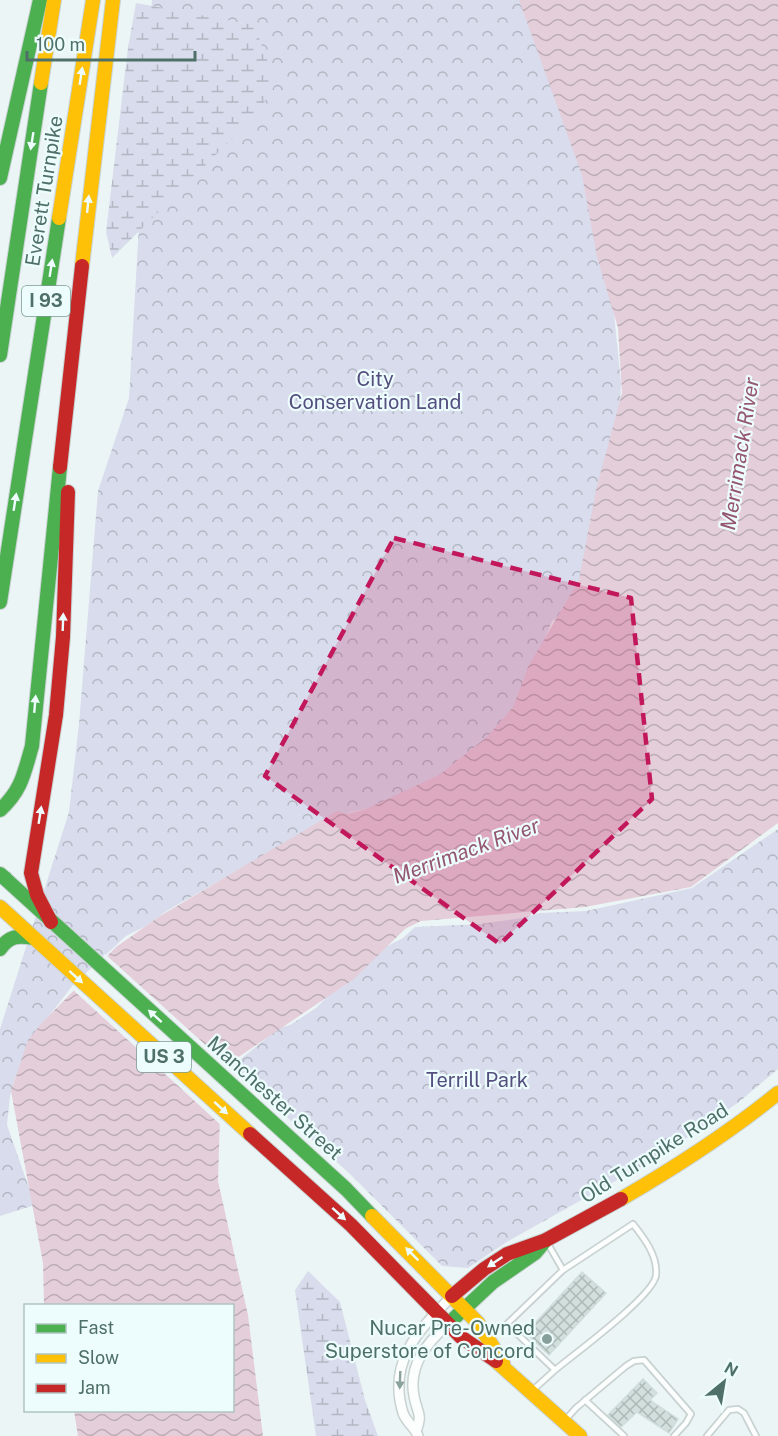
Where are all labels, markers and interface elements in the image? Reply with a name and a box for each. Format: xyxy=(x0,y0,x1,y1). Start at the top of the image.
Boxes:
scale bar xyxy=(27,24,195,62)
text: 100 m xyxy=(36,34,85,55)
one-way arrow xyxy=(77,66,86,85)
street label: Everett Turnpike xyxy=(20,114,68,268)
one-way arrow xyxy=(28,131,37,150)
one-way arrow xyxy=(84,195,93,214)
one-way arrow xyxy=(47,259,56,278)
road number: I 93 xyxy=(22,286,70,316)
park label: City Conservation Land xyxy=(289,367,461,414)
water label: Merrimack River xyxy=(715,375,764,532)
one-way arrow xyxy=(11,493,20,512)
one-way arrow xyxy=(59,612,68,631)
one-way arrow xyxy=(30,695,40,714)
one-way arrow xyxy=(36,805,45,824)
water label: Merrimack River xyxy=(389,812,544,889)
one-way arrow xyxy=(69,970,84,984)
one-way arrow xyxy=(148,1010,163,1023)
street label: Manchester Street xyxy=(202,1031,348,1165)
road number: US 3 xyxy=(137,1042,191,1072)
park label: Terrill Park xyxy=(426,1068,528,1092)
street label: Old Turnpike Road xyxy=(576,1098,732,1208)
one-way arrow xyxy=(214,1101,229,1115)
one-way arrow xyxy=(332,1207,346,1221)
one-way arrow xyxy=(404,1247,419,1261)
one-way arrow xyxy=(487,1256,504,1267)
legend xyxy=(24,1304,234,1412)
place label: Nucar Pre-Owned Superstore of Concord xyxy=(325,1316,535,1363)
text: Fast xyxy=(78,1317,114,1338)
marker: Nucar Pre-Owned Superstore of Concord xyxy=(540,1332,554,1346)
text: Slow xyxy=(78,1347,119,1368)
north arrow xyxy=(694,1352,754,1412)
text: N xyxy=(721,1358,741,1381)
one-way arrow xyxy=(396,1371,405,1390)
text: Jam xyxy=(78,1377,111,1398)

